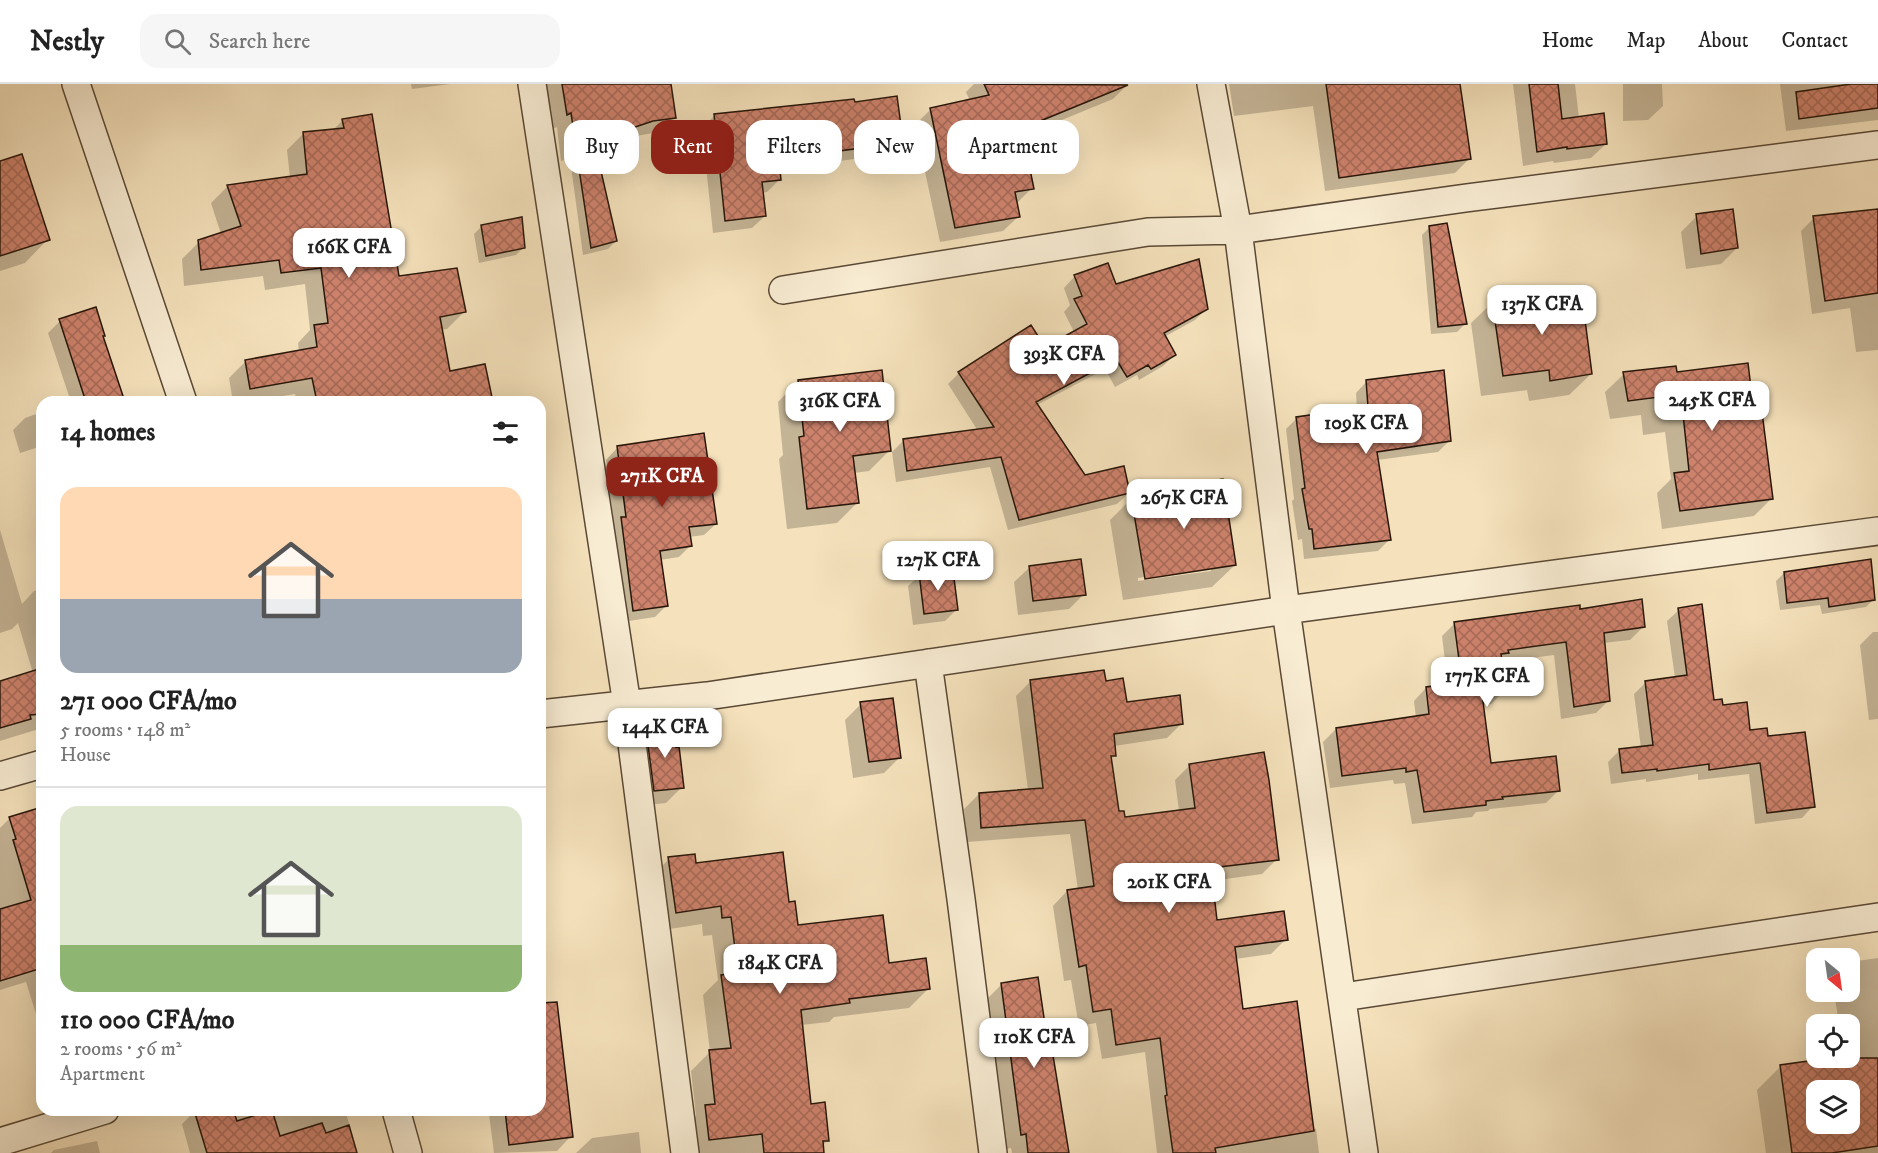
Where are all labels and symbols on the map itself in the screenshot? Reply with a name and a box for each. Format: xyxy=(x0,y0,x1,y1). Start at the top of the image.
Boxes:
pin: 166K CFA xyxy=(287,228,411,279)
pin: 137K CFA xyxy=(1480,285,1604,336)
pin: 393K CFA xyxy=(1002,335,1126,386)
pin: 245K CFA xyxy=(1650,381,1774,432)
pin: 316K CFA xyxy=(778,382,902,433)
pin: 109K CFA xyxy=(1304,404,1428,455)
pin: 271K CFA xyxy=(600,457,724,508)
pin: 267K CFA xyxy=(1122,479,1246,530)
pin: 127K CFA xyxy=(876,541,1000,592)
pin: 177K CFA xyxy=(1425,657,1549,708)
pin: 144K CFA xyxy=(603,708,727,759)
pin: 201K CFA xyxy=(1107,863,1231,914)
pin: 184K CFA xyxy=(718,944,842,995)
north arrow xyxy=(1806,948,1860,1002)
pin: 110K CFA xyxy=(972,1018,1096,1069)

